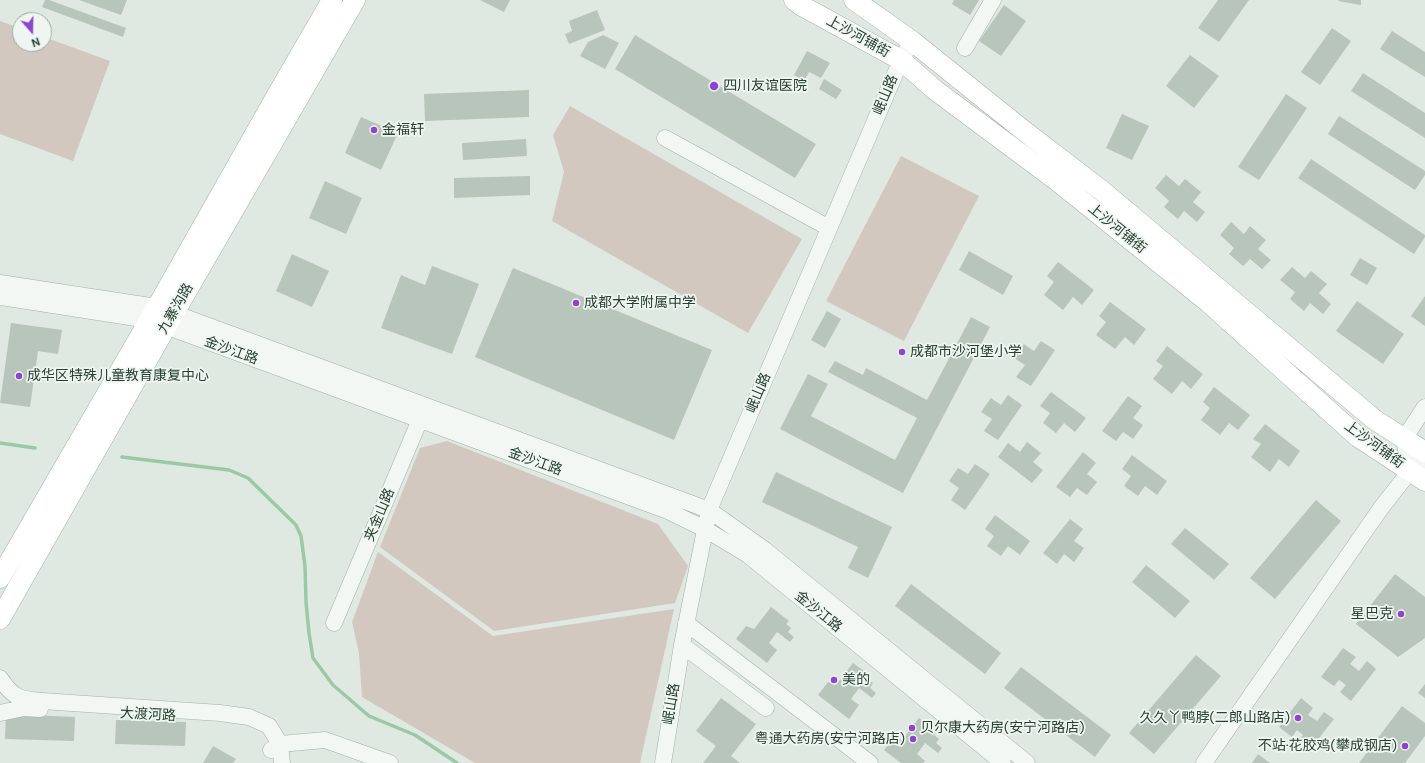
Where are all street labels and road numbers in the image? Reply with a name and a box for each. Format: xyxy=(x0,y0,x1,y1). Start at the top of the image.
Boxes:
street label: 上沙河铺街 xyxy=(823,13,893,61)
street label: 岷山路 xyxy=(870,72,902,118)
street label: 上沙河铺街 xyxy=(1085,200,1149,258)
street label: 九寨沟路 xyxy=(155,281,197,337)
street label: 金沙江路 xyxy=(202,334,260,368)
street label: 岷山路 xyxy=(743,370,775,416)
street label: 上沙河铺街 xyxy=(1341,418,1407,472)
street label: 金沙江路 xyxy=(506,445,564,479)
street label: 夹金山路 xyxy=(361,486,399,544)
street label: 金沙江路 xyxy=(791,588,845,636)
street label: 岷山路 xyxy=(660,682,684,726)
street label: 大渡河路 xyxy=(120,705,176,725)

